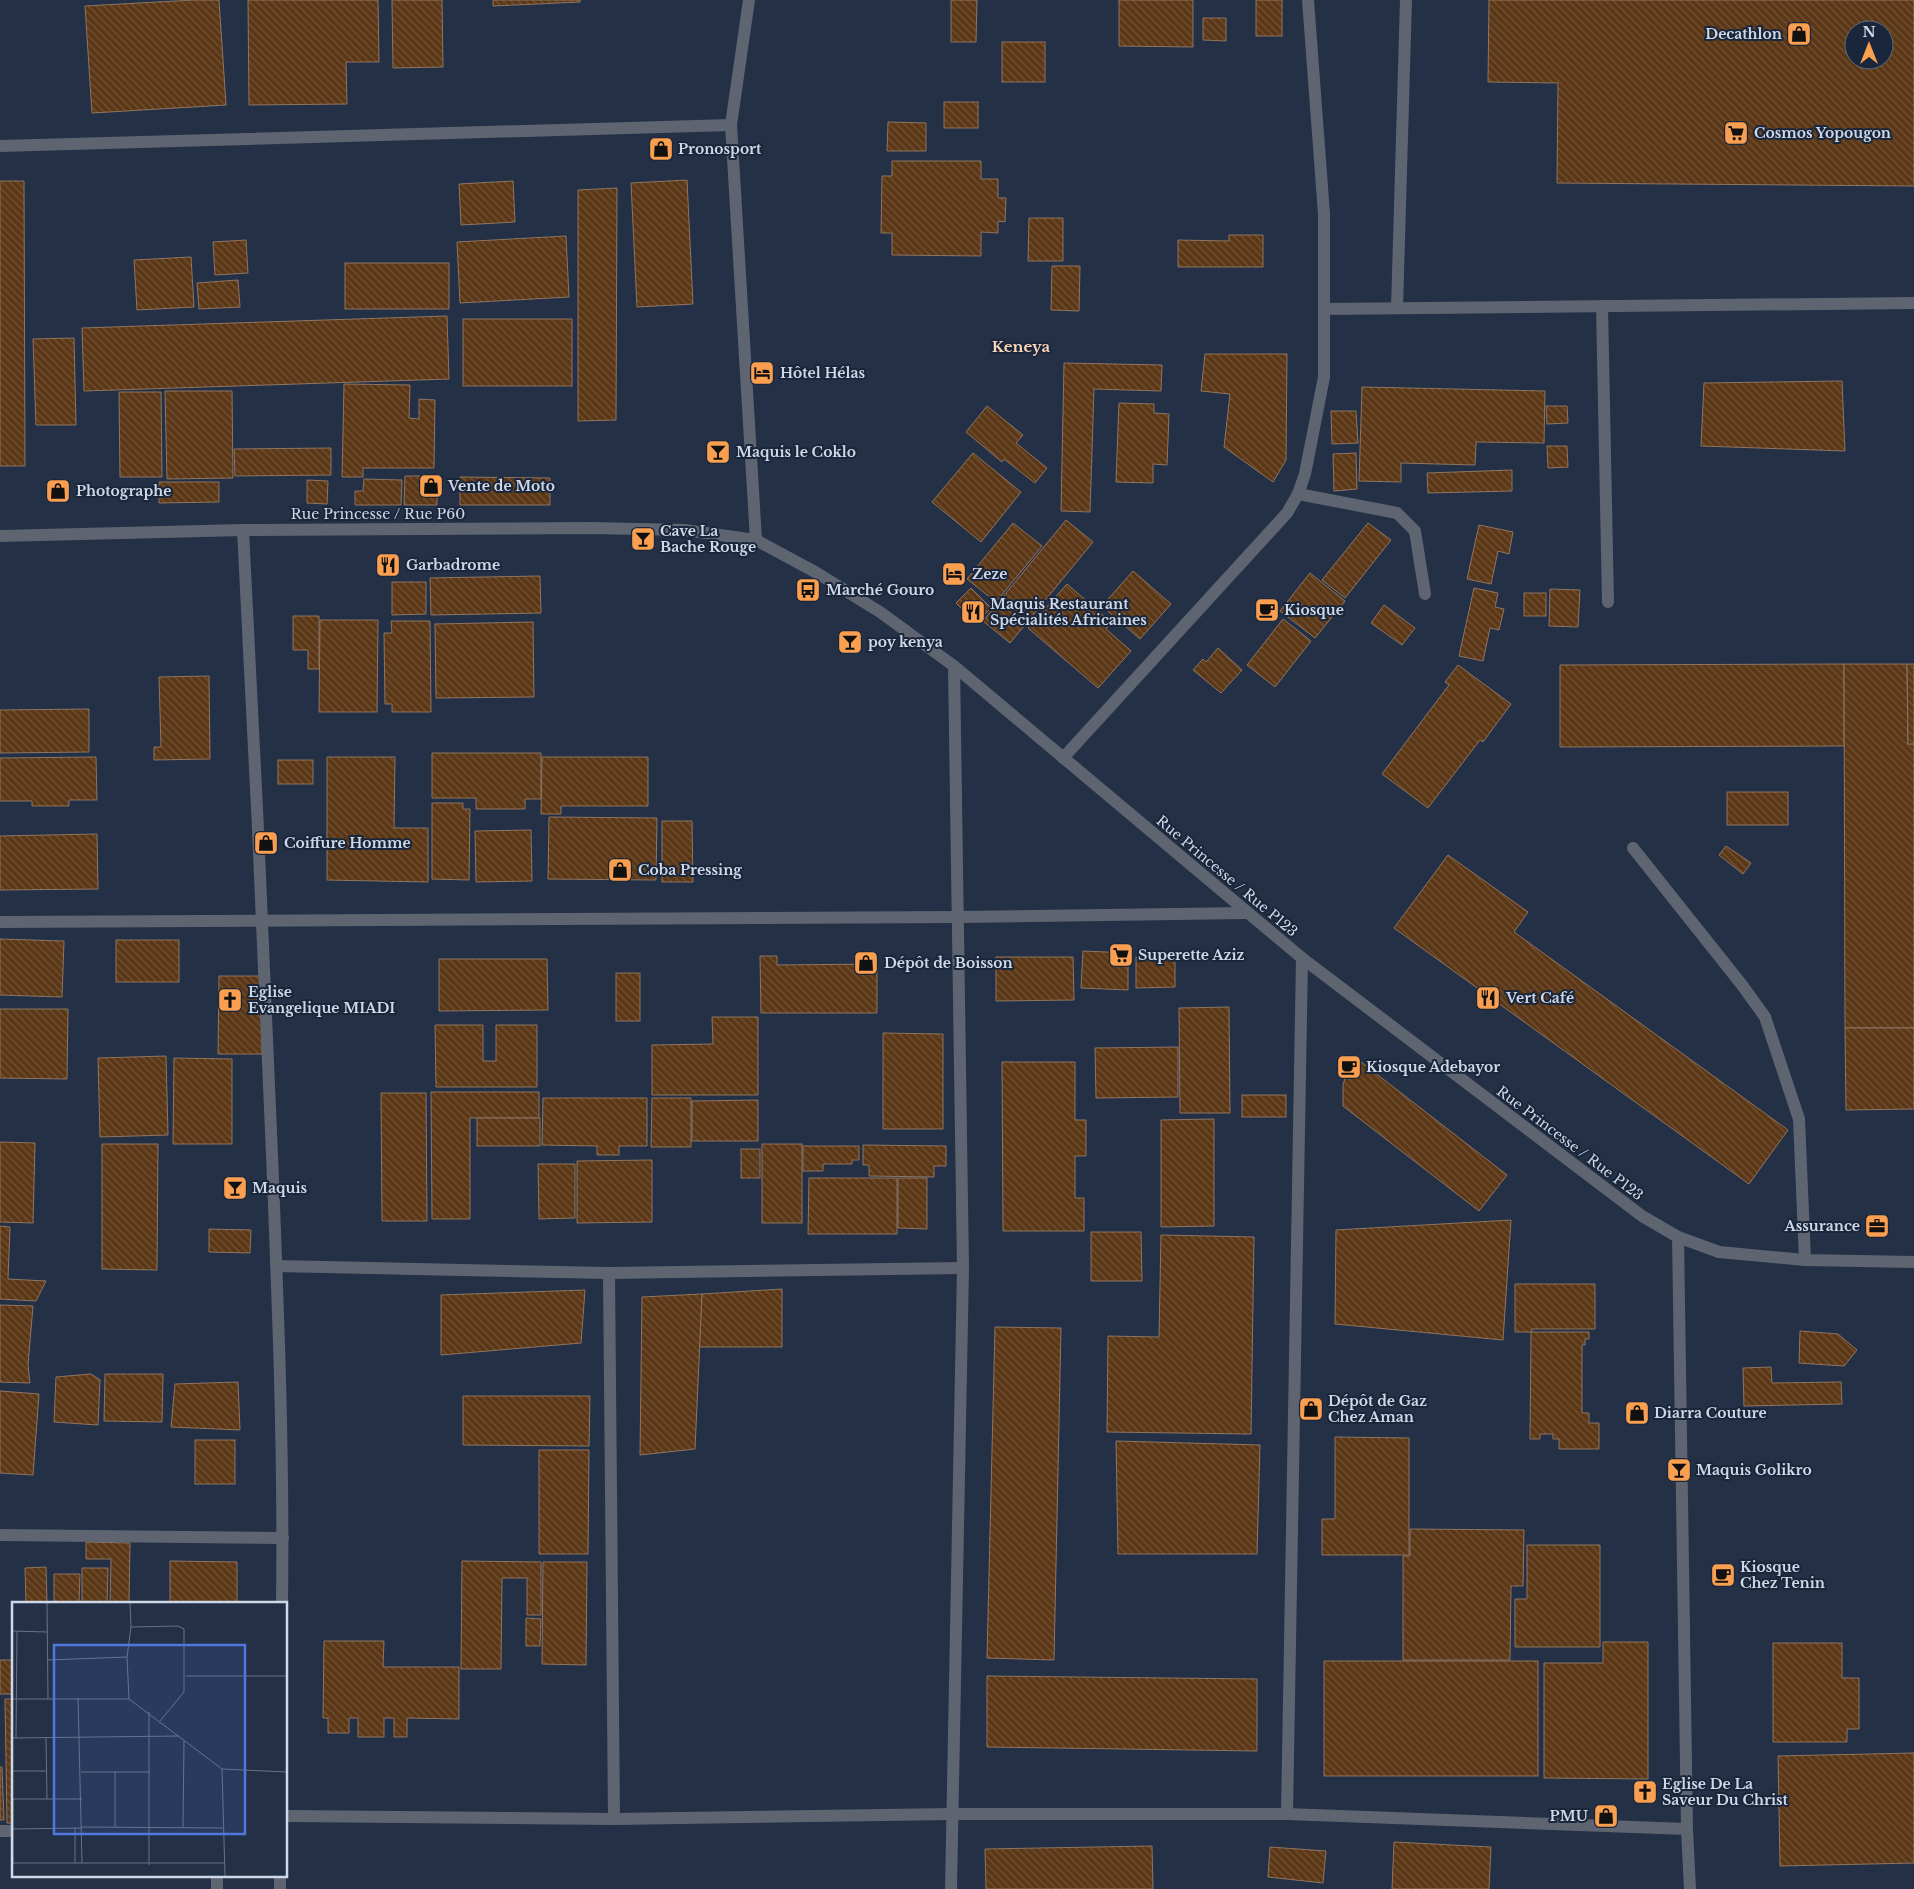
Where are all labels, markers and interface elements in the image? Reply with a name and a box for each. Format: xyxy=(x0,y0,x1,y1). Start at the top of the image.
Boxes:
north arrow xyxy=(1844,20,1894,70)
shop icon: Decathlon xyxy=(1786,21,1812,47)
text: N xyxy=(1862,23,1876,41)
place label: Decathlon xyxy=(1705,25,1782,43)
supermarket icon: Cosmos Yopougon xyxy=(1723,120,1749,146)
place label: Cosmos Yopougon xyxy=(1754,124,1891,142)
shop icon: Pronosport xyxy=(648,136,674,162)
place label: Pronosport xyxy=(678,140,762,158)
district label: Keneya xyxy=(992,337,1051,356)
hotel icon: Hôtel Hélas xyxy=(749,360,775,386)
place label: Hôtel Hélas xyxy=(780,364,865,382)
bar icon: Maquis le Coklo xyxy=(705,439,731,465)
place label: Maquis le Coklo xyxy=(736,443,856,461)
shop icon: Vente de Moto xyxy=(418,473,444,499)
place label: Vente de Moto xyxy=(447,477,555,495)
shop icon: Photographe xyxy=(45,478,71,504)
place label: Photographe xyxy=(76,482,171,500)
street label: Rue Princesse / Rue P60 xyxy=(291,505,465,523)
place label: Cave La Bache Rouge xyxy=(660,522,756,556)
bar icon: Cave La Bache Rouge xyxy=(630,526,656,552)
restaurant icon: Garbadrome xyxy=(375,552,401,578)
place label: Garbadrome xyxy=(406,556,500,574)
hotel icon: Zeze xyxy=(941,561,967,587)
place label: Zeze xyxy=(972,565,1008,583)
bus stop icon: Marché Gouro xyxy=(795,577,821,603)
place label: Marché Gouro xyxy=(826,581,934,599)
place label: Maquis Restaurant Spécialités Africaines xyxy=(990,595,1147,629)
cafe icon: Kiosque xyxy=(1254,597,1280,623)
restaurant icon: Maquis Restaurant Spécialités Africaines xyxy=(960,599,986,625)
place label: Kiosque xyxy=(1284,601,1344,619)
bar icon: poy kenya xyxy=(837,629,863,655)
place label: poy kenya xyxy=(868,633,943,651)
street label: Rue Princesse / Rue P123 xyxy=(1153,812,1301,940)
shop icon: Coiffure Homme xyxy=(253,830,279,856)
place label: Coiffure Homme xyxy=(284,834,411,852)
shop icon: Coba Pressing xyxy=(607,857,633,883)
place label: Coba Pressing xyxy=(638,861,742,879)
supermarket icon: Superette Aziz xyxy=(1108,942,1134,968)
place label: Superette Aziz xyxy=(1138,946,1245,964)
shop icon: Dépôt de Boisson xyxy=(853,950,879,976)
place label: Dépôt de Boisson xyxy=(884,954,1013,972)
place label: Eglise Evangelique MIADI xyxy=(248,983,395,1017)
restaurant icon: Vert Café xyxy=(1475,985,1501,1011)
church icon: Eglise Evangelique MIADI xyxy=(217,987,243,1013)
place label: Vert Café xyxy=(1505,989,1574,1007)
cafe icon: Kiosque Adebayor xyxy=(1336,1054,1362,1080)
place label: Kiosque Adebayor xyxy=(1366,1058,1500,1076)
street label: Rue Princesse / Rue P123 xyxy=(1493,1082,1647,1204)
bar icon: Maquis xyxy=(222,1175,248,1201)
place label: Maquis xyxy=(252,1179,307,1197)
office icon: Assurance xyxy=(1864,1213,1890,1239)
place label: Assurance xyxy=(1783,1217,1860,1235)
place label: Dépôt de Gaz Chez Aman xyxy=(1328,1392,1427,1426)
shop icon: Dépôt de Gaz Chez Aman xyxy=(1298,1396,1324,1422)
shop icon: Diarra Couture xyxy=(1624,1400,1650,1426)
place label: Diarra Couture xyxy=(1654,1404,1767,1422)
bar icon: Maquis Golikro xyxy=(1666,1457,1692,1483)
place label: Maquis Golikro xyxy=(1696,1461,1812,1479)
place label: Kiosque Chez Tenin xyxy=(1740,1558,1825,1592)
cafe icon: Kiosque Chez Tenin xyxy=(1710,1562,1736,1588)
inset map xyxy=(12,1602,288,1876)
place label: Eglise De La Saveur Du Christ xyxy=(1662,1775,1789,1809)
church icon: Eglise De La Saveur Du Christ xyxy=(1632,1779,1658,1805)
shop icon: PMU xyxy=(1593,1803,1619,1829)
place label: PMU xyxy=(1550,1807,1589,1825)

